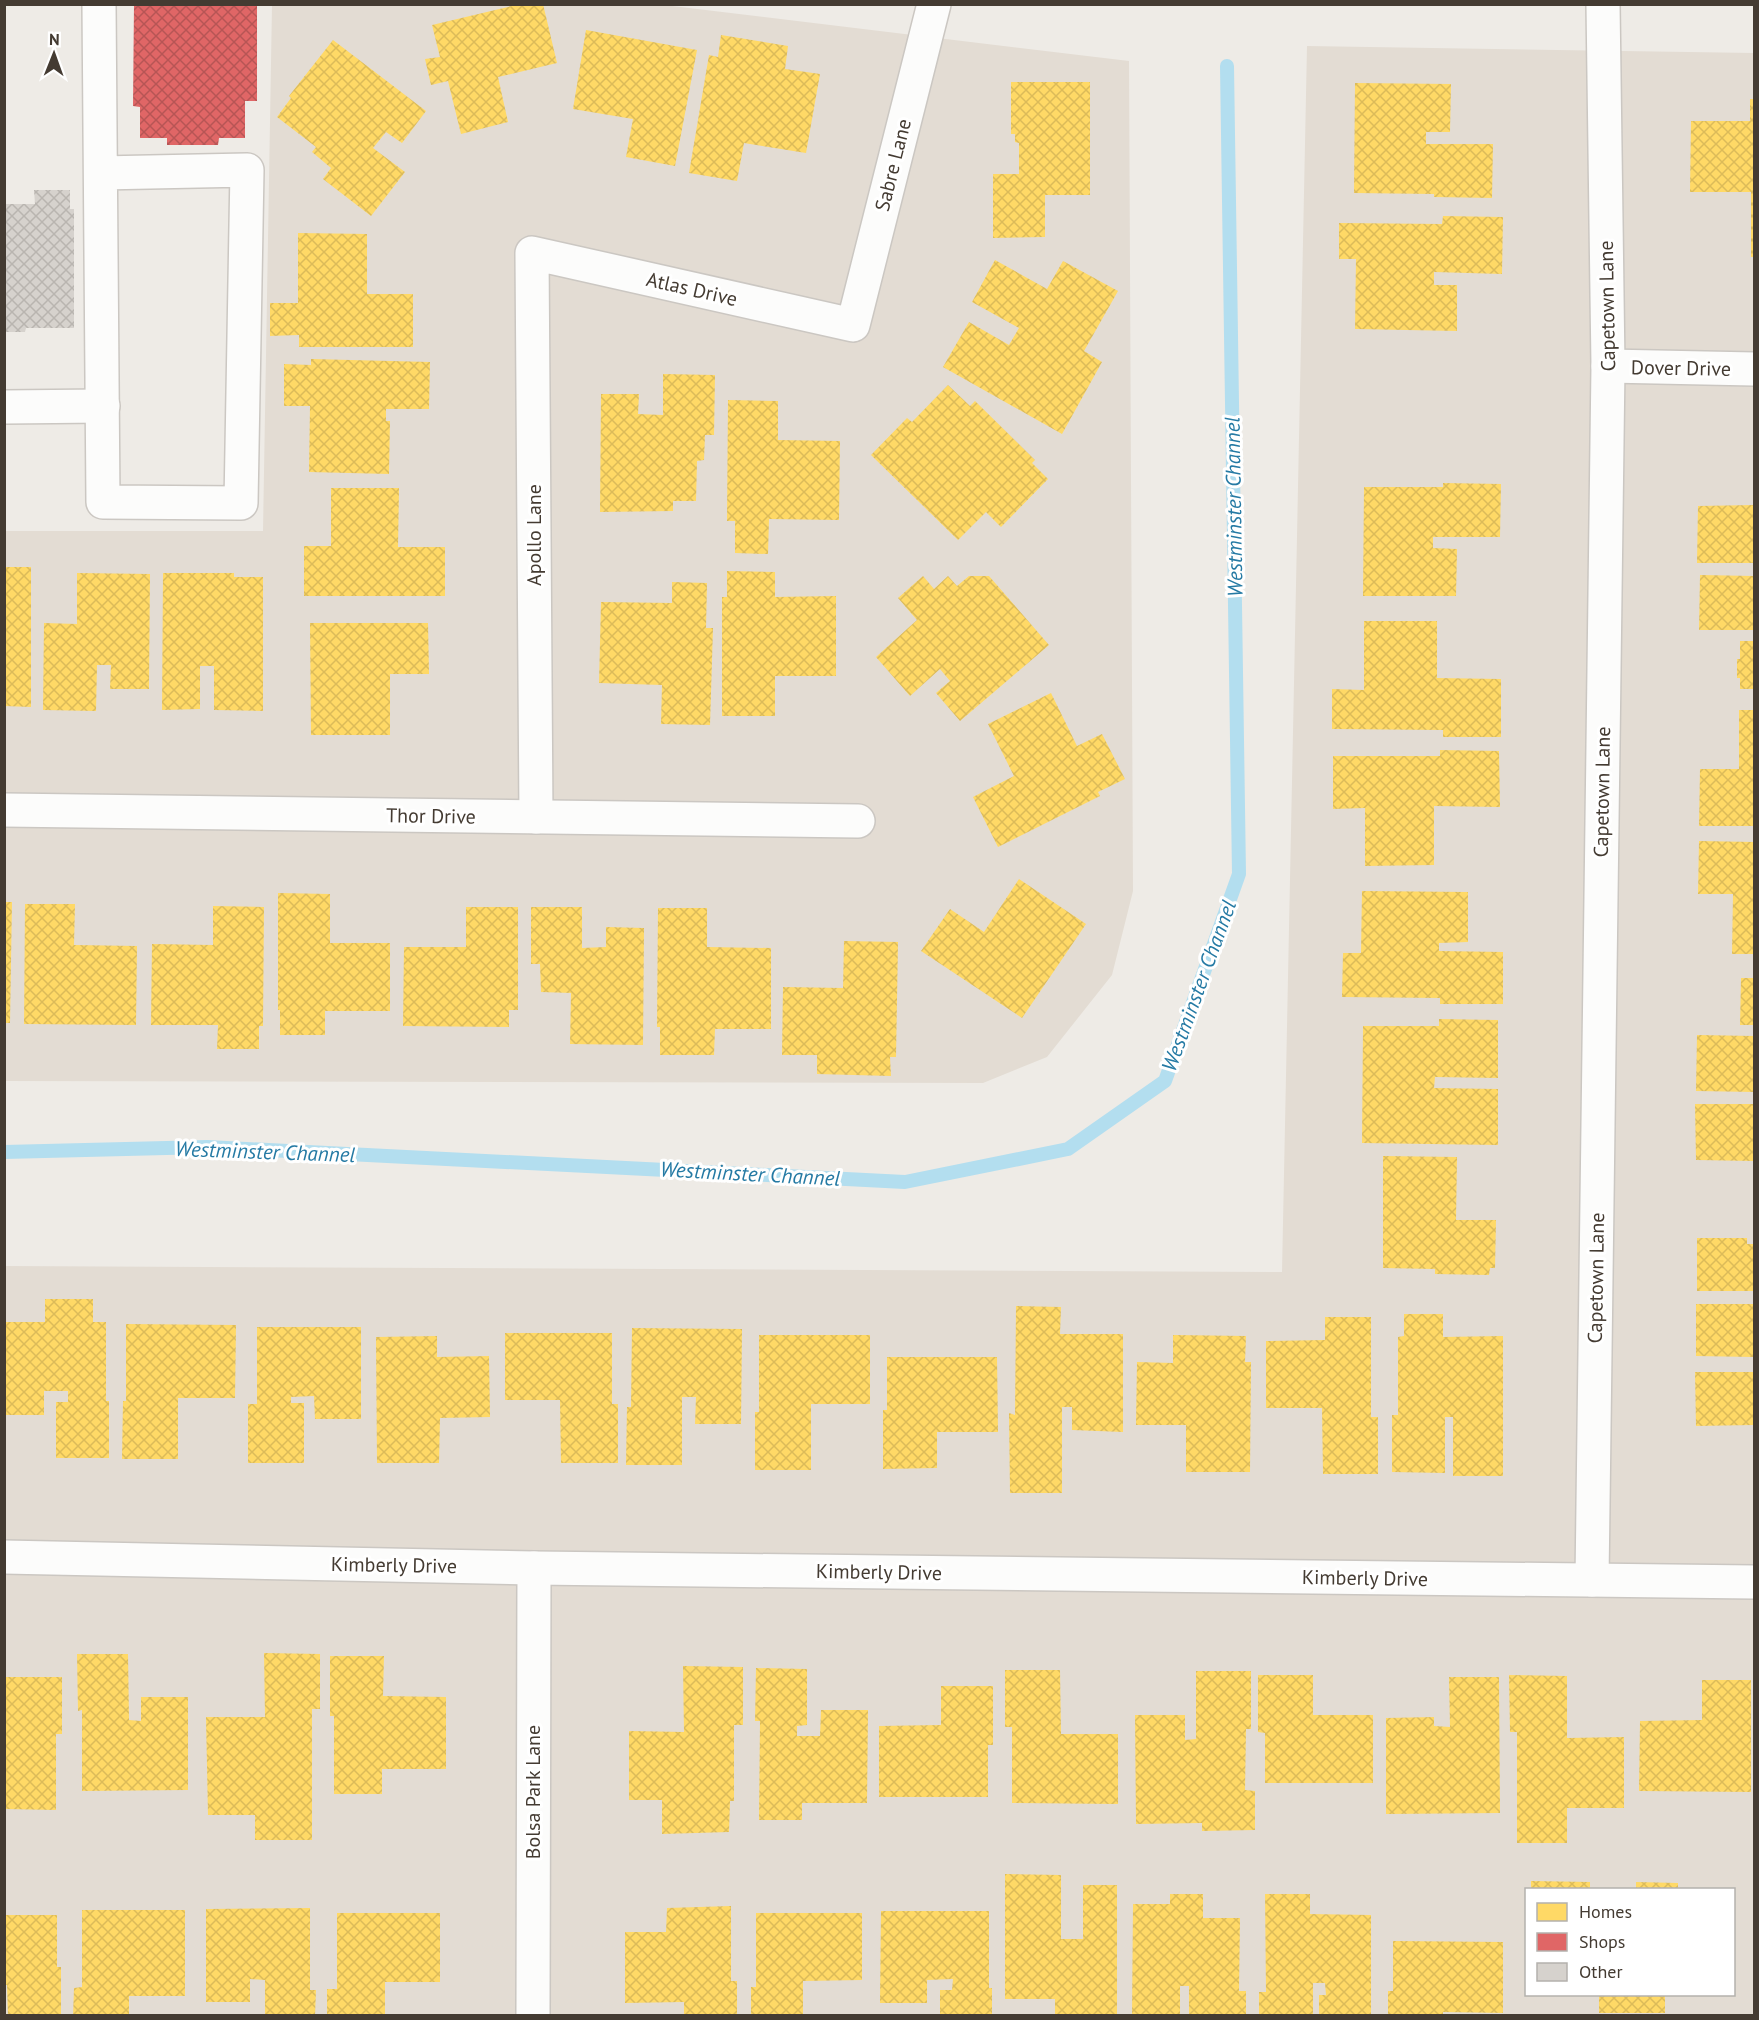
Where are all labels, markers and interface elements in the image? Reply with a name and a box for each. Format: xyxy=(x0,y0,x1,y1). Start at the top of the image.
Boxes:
north arrow xyxy=(24,24,84,84)
text: N xyxy=(49,29,60,49)
street label: Sabre Lane xyxy=(869,116,917,214)
street label: Capetown Lane xyxy=(1593,240,1621,372)
street label: Atlas Drive xyxy=(644,266,740,312)
street label: Dover Drive xyxy=(1631,354,1731,382)
water label: Westminster Channel xyxy=(1218,416,1249,597)
street label: Apollo Lane xyxy=(521,484,547,586)
street label: Capetown Lane xyxy=(1588,726,1616,858)
street label: Thor Drive xyxy=(386,802,476,830)
water label: Westminster Channel xyxy=(1155,896,1242,1075)
water label: Westminster Channel xyxy=(174,1135,356,1168)
water label: Westminster Channel xyxy=(659,1155,841,1192)
street label: Capetown Lane xyxy=(1582,1212,1610,1344)
street label: Kimberly Drive xyxy=(331,1551,457,1579)
street label: Kimberly Drive xyxy=(816,1558,942,1586)
street label: Kimberly Drive xyxy=(1302,1564,1428,1592)
street label: Bolsa Park Lane xyxy=(520,1725,546,1859)
legend xyxy=(1525,1888,1735,1996)
text: Homes xyxy=(1579,1900,1632,1923)
text: Shops xyxy=(1579,1930,1625,1953)
text: Other xyxy=(1579,1960,1623,1983)

